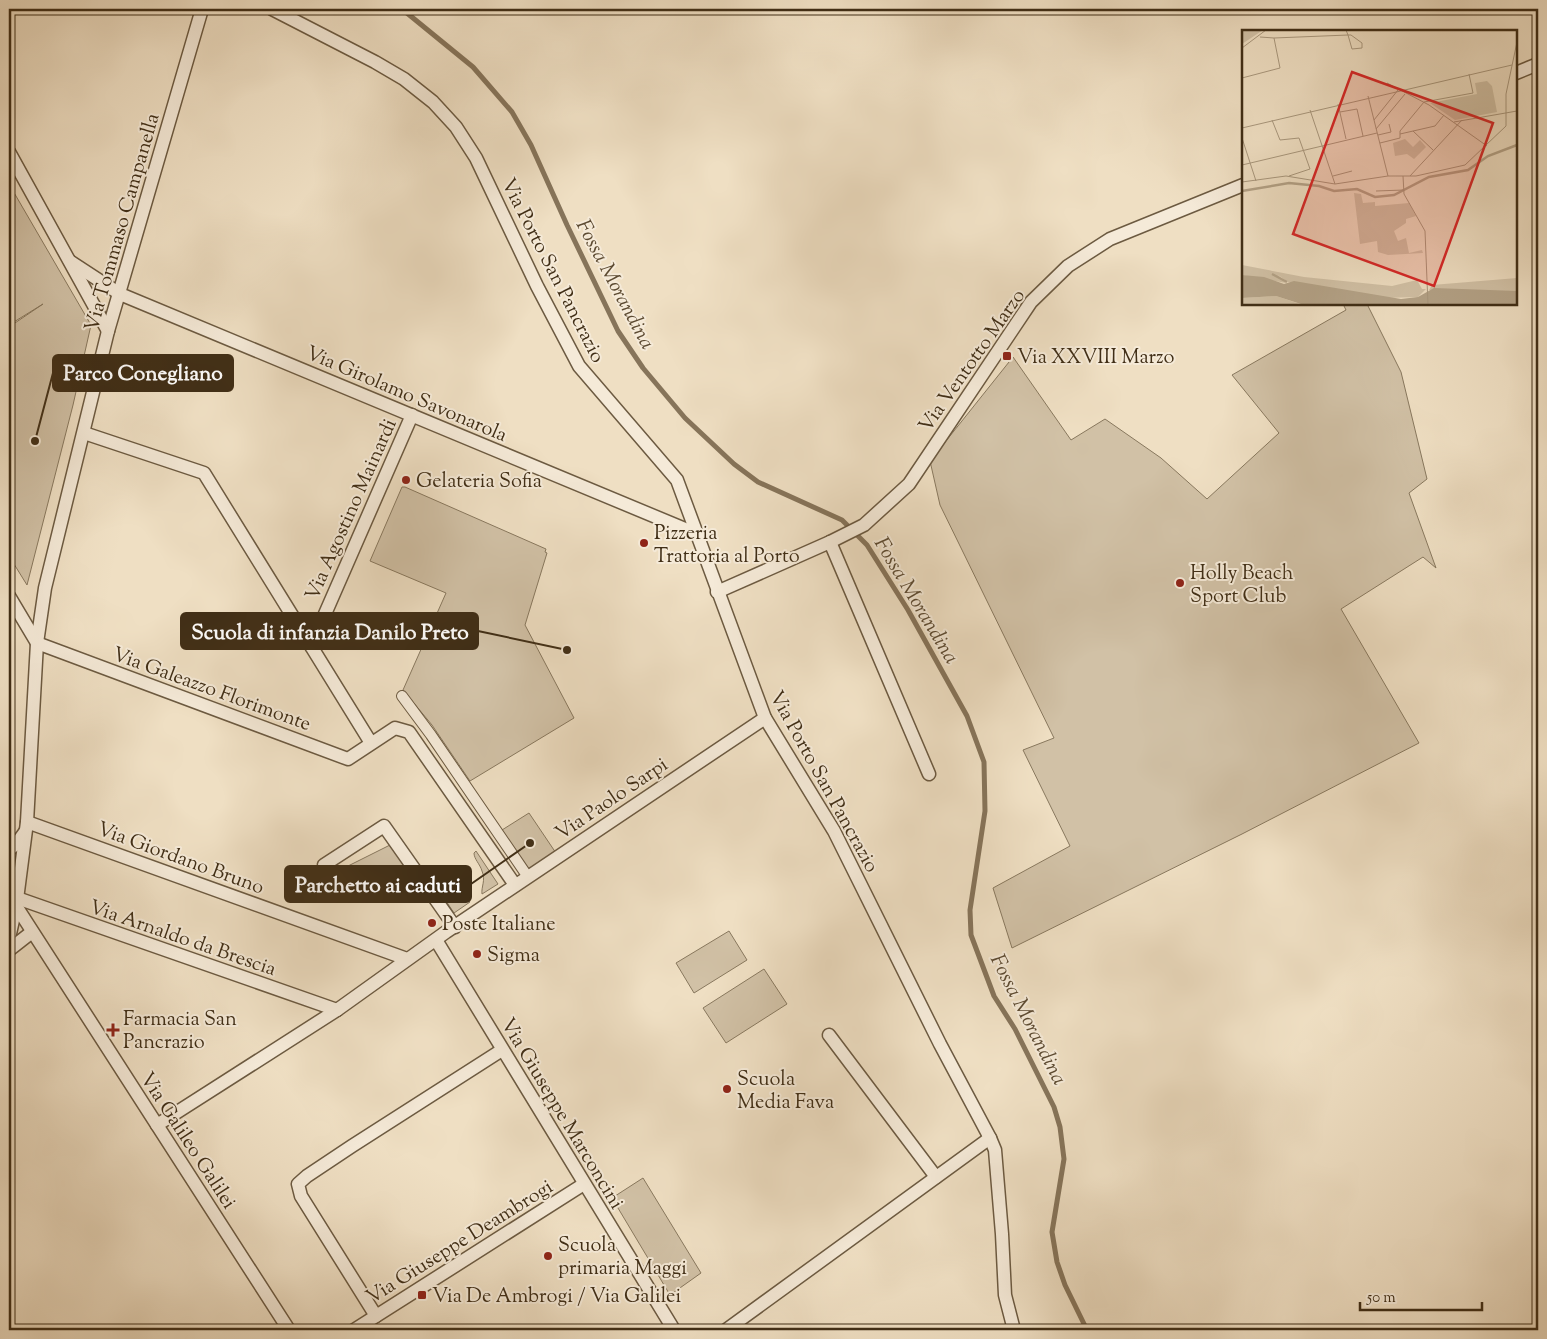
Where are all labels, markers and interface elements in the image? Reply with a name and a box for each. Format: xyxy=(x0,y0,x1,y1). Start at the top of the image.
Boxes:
inset map xyxy=(1242,30,1517,305)
street label: Via Tommaso Campanella xyxy=(78,110,168,335)
street label: Via Porto San Pancrazio xyxy=(493,174,611,369)
water label: Fossa Morandina xyxy=(567,214,661,356)
street label: Via Ventotto Marzo xyxy=(913,284,1033,439)
street label: Via Girolamo Savonarola xyxy=(301,340,511,451)
place label: Via XXVIII Marzo xyxy=(1017,344,1175,373)
marker: Via XXVIII Marzo xyxy=(1001,350,1013,362)
callout: Parco Conegliano xyxy=(53,355,233,391)
text: Parco Conegliano xyxy=(63,360,223,390)
street label: Via Agostino Mainardi xyxy=(299,414,406,606)
place label: Gelateria Sofia xyxy=(416,468,542,497)
marker: Gelateria Sofia xyxy=(400,474,412,486)
place label: Pizzeria Trattoria al Porto xyxy=(654,520,800,572)
water label: Fossa Morandina xyxy=(865,532,965,670)
marker: Pizzeria Trattoria al Porto xyxy=(638,537,650,549)
place label: Holly Beach Sport Club xyxy=(1190,560,1294,612)
marker: Holly Beach Sport Club xyxy=(1174,577,1186,589)
callout: Scuola di infanzia Danilo Preto xyxy=(181,613,478,649)
text: Scuola di infanzia Danilo Preto xyxy=(191,619,469,649)
street label: Via Galeazzo Florimonte xyxy=(108,641,315,740)
street label: Via Porto San Pancrazio xyxy=(761,686,885,878)
street label: Via Paolo Sarpi xyxy=(550,751,675,849)
street label: Via Giordano Bruno xyxy=(92,816,268,903)
callout: Parchetto ai caduti xyxy=(285,866,471,902)
text: Parchetto ai caduti xyxy=(295,872,461,902)
street label: Via Arnaldo da Brescia xyxy=(85,894,280,985)
place label: Poste Italiane xyxy=(442,911,556,940)
marker: Poste Italiane xyxy=(426,917,438,929)
place label: Sigma xyxy=(487,942,540,971)
marker: Sigma xyxy=(471,948,483,960)
water label: Fossa Morandina xyxy=(981,949,1073,1091)
place label: Farmacia San Pancrazio xyxy=(123,1006,237,1058)
street label: Via Giuseppe Marconcini xyxy=(492,1013,630,1216)
marker: Farmacia San Pancrazio xyxy=(107,1024,119,1036)
place label: Scuola Media Fava xyxy=(737,1066,834,1118)
street label: Via Galileo Galilei xyxy=(132,1067,242,1216)
marker: Scuola Media Fava xyxy=(721,1083,733,1095)
street label: Via Giuseppe Deambrogi xyxy=(361,1174,560,1313)
place label: Scuola primaria Maggi xyxy=(558,1232,687,1284)
marker: Scuola primaria Maggi xyxy=(542,1250,554,1262)
scale bar xyxy=(1360,1279,1482,1311)
place label: Via De Ambrogi / Via Galilei xyxy=(432,1283,681,1312)
text: 50 m xyxy=(1366,1288,1396,1309)
marker: Via De Ambrogi / Via Galilei xyxy=(416,1289,428,1301)

